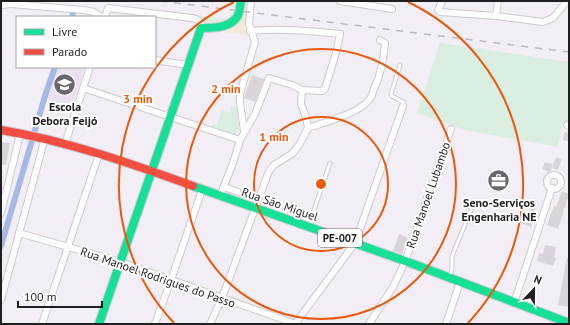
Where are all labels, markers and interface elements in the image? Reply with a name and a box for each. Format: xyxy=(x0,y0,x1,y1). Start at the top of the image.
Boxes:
legend xyxy=(16,16,156,68)
text: Livre xyxy=(52,24,77,39)
text: Parado xyxy=(52,44,87,59)
school or university icon: Escola Debora Feijó xyxy=(52,72,78,98)
text: 2 min xyxy=(211,81,241,96)
text: 3 min xyxy=(123,91,153,106)
place label: Escola Debora Feijó xyxy=(32,99,98,128)
text: 1 min xyxy=(259,129,289,144)
street label: Rua Manoel Lubambo xyxy=(403,140,453,250)
office icon: Seno-Serviços Engenharia NE xyxy=(486,168,512,194)
centre of rings xyxy=(314,177,328,191)
street label: Rua São Miguel xyxy=(240,184,321,224)
place label: Seno-Serviços Engenharia NE xyxy=(462,195,536,224)
road number: PE-007 xyxy=(318,229,362,247)
street label: Rua Manoel Rodrigues do Passo xyxy=(79,243,237,311)
north arrow xyxy=(514,269,554,309)
text: N xyxy=(532,272,544,288)
scale bar xyxy=(18,283,102,309)
text: 100 m xyxy=(24,289,57,304)

